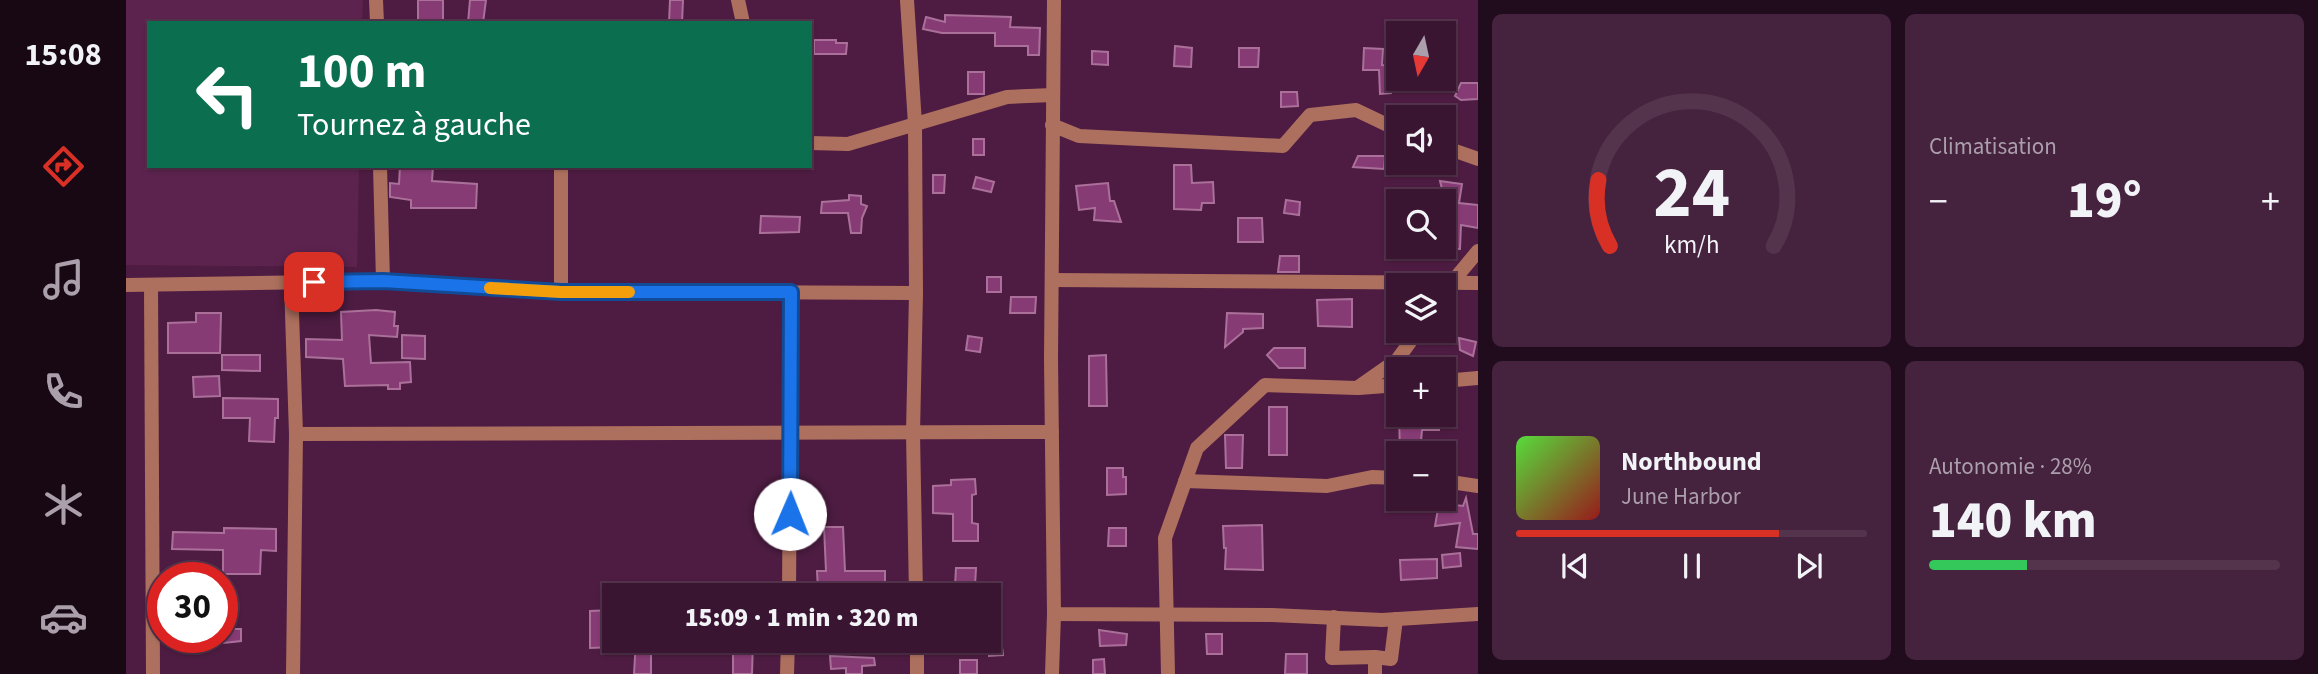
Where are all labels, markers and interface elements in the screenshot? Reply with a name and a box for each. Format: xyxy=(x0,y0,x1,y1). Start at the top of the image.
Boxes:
north arrow xyxy=(1386,21,1456,91)
map controls xyxy=(1386,21,1456,511)
text: 15:08 xyxy=(24,32,102,78)
text: 100 m xyxy=(297,37,426,107)
icon: left xyxy=(182,49,273,140)
text: Tournez à gauche xyxy=(297,102,531,148)
button: sound xyxy=(1386,105,1456,175)
text: Climatisation xyxy=(1929,130,2057,163)
icon: directions xyxy=(39,142,88,191)
text: 24 xyxy=(1653,142,1730,246)
text: 19° xyxy=(2067,164,2142,238)
text: − xyxy=(1929,175,1948,229)
text: + xyxy=(2261,175,2280,229)
button: search xyxy=(1386,189,1456,259)
text: km/h xyxy=(1664,227,1719,263)
pin xyxy=(284,252,344,312)
icon: music xyxy=(39,255,88,304)
icon: arrive xyxy=(295,263,333,301)
button: layers xyxy=(1386,273,1456,343)
button: + xyxy=(1386,357,1456,427)
icon: phone xyxy=(39,367,88,416)
button: − xyxy=(1386,441,1456,511)
text: Northbound xyxy=(1621,443,1762,480)
text: Autonomie · 28% xyxy=(1929,450,2092,483)
position arrow xyxy=(753,477,827,551)
icon: climate xyxy=(39,480,88,529)
text: June Harbor xyxy=(1621,480,1741,513)
text: 140 km xyxy=(1929,484,2097,558)
icon: previous xyxy=(1556,547,1594,585)
icon: pause xyxy=(1673,547,1711,585)
icon: next xyxy=(1790,547,1828,585)
speed limit sign: 30 xyxy=(147,562,238,653)
icon: car xyxy=(39,593,88,642)
text: 15:09 · 1 min · 320 m xyxy=(685,599,918,636)

